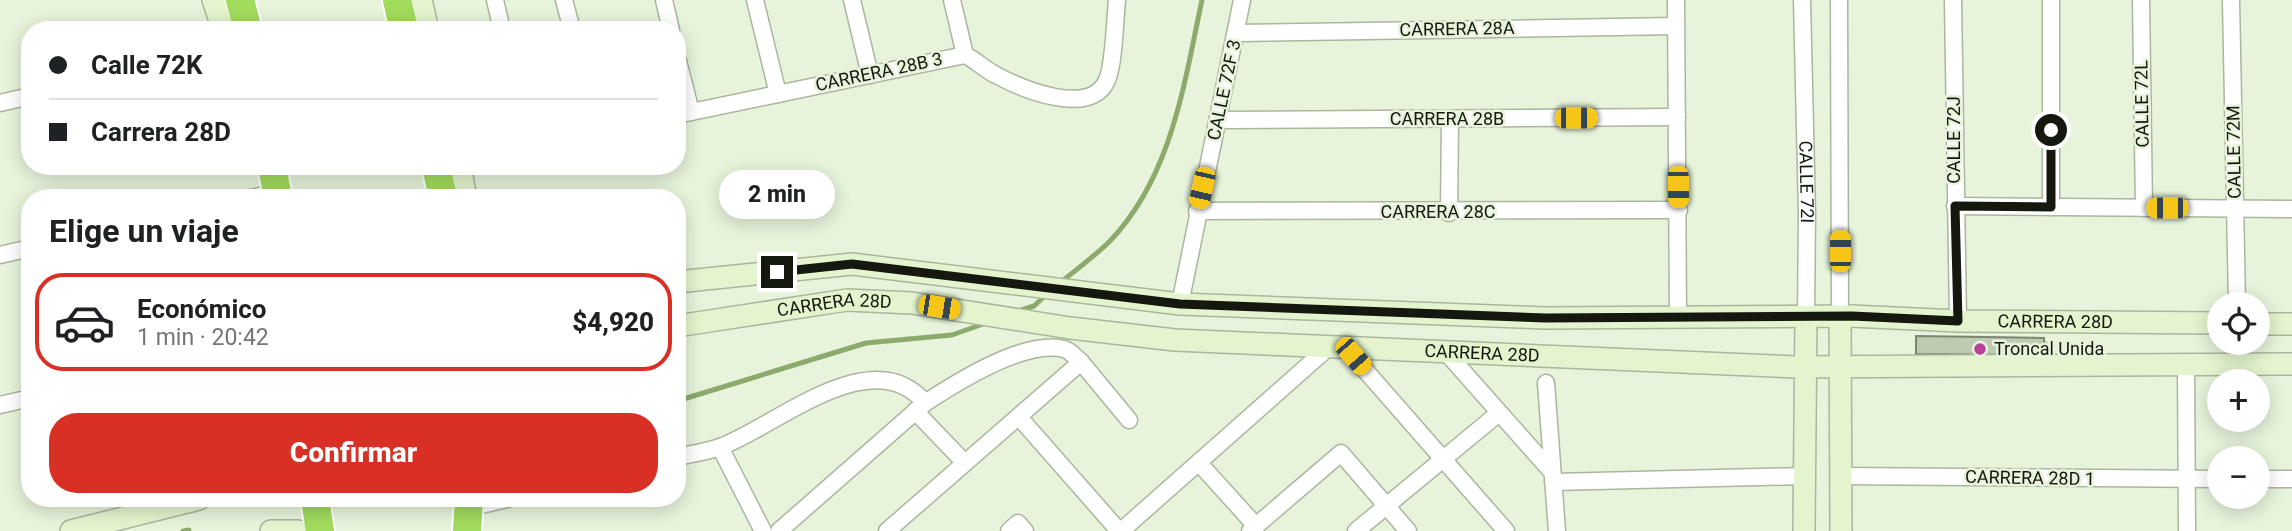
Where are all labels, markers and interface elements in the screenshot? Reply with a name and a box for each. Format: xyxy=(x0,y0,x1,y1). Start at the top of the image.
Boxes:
street label: CARRERA 28A xyxy=(1399,17,1515,40)
street label: CALLE 72F 3 xyxy=(1203,38,1244,142)
street label: CARRERA 28B 3 xyxy=(814,48,944,95)
text: Calle 72K xyxy=(91,50,203,80)
street label: CALLE 72L xyxy=(2130,60,2153,148)
street label: CALLE 72J xyxy=(1943,96,1964,184)
street label: CALLE 72M xyxy=(2222,105,2245,199)
street label: CARRERA 28B xyxy=(1390,108,1504,129)
car xyxy=(1556,108,1598,129)
route start xyxy=(2035,114,2067,146)
text: Carrera 28D xyxy=(91,117,231,147)
street label: CALLE 72I xyxy=(1795,140,1818,223)
car xyxy=(1188,165,1217,211)
car xyxy=(1668,166,1689,208)
callout: 2 min xyxy=(719,170,835,219)
text: 2 min xyxy=(748,181,806,208)
car xyxy=(2147,198,2189,219)
street label: CARRERA 28C xyxy=(1380,201,1496,222)
text: Elige un viaje xyxy=(49,212,239,250)
car xyxy=(1830,230,1851,272)
route end xyxy=(761,256,793,288)
street label: CARRERA 28D xyxy=(776,289,892,321)
icon: car xyxy=(53,291,116,354)
map controls xyxy=(2207,292,2270,509)
button: locate xyxy=(2207,292,2270,355)
car xyxy=(917,293,962,321)
text: Económico xyxy=(137,294,266,324)
text: $4,920 xyxy=(572,307,654,337)
street label: CARRERA 28D xyxy=(1998,310,2113,332)
text: 1 min · 20:42 xyxy=(137,324,269,351)
car xyxy=(1332,333,1375,379)
place label: Troncal Unida xyxy=(1994,338,2104,359)
street label: CARRERA 28D xyxy=(1424,340,1540,366)
marker: Troncal Unida xyxy=(1972,341,1988,357)
button: + xyxy=(2207,369,2270,432)
button: Confirmar xyxy=(49,413,658,493)
button: − xyxy=(2207,446,2270,509)
street label: CARRERA 28D 1 xyxy=(1965,466,2095,489)

